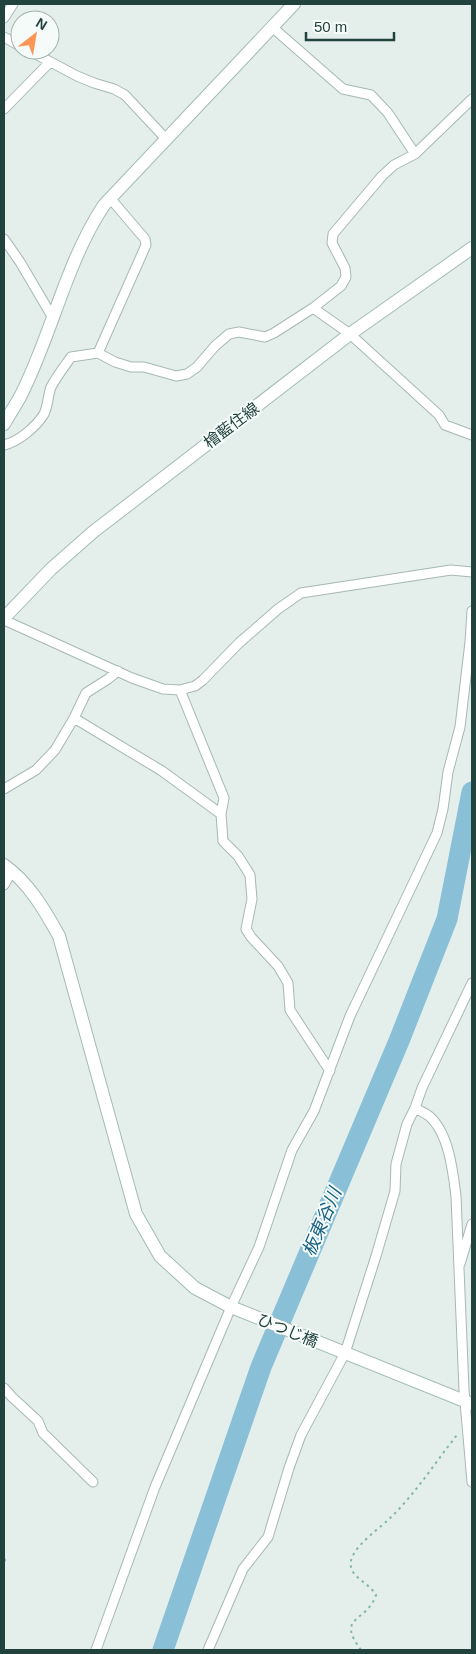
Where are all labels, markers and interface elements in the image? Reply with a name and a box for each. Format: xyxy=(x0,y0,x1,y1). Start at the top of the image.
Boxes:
north arrow xyxy=(10,10,60,60)
scale bar xyxy=(306,10,394,42)
text: N xyxy=(33,14,50,33)
text: 50 m xyxy=(314,18,347,35)
street label: 檜藍住線 xyxy=(201,399,262,451)
water label: 板東谷川 xyxy=(299,1183,346,1259)
street label: ひつじ橋 xyxy=(255,1311,321,1350)

